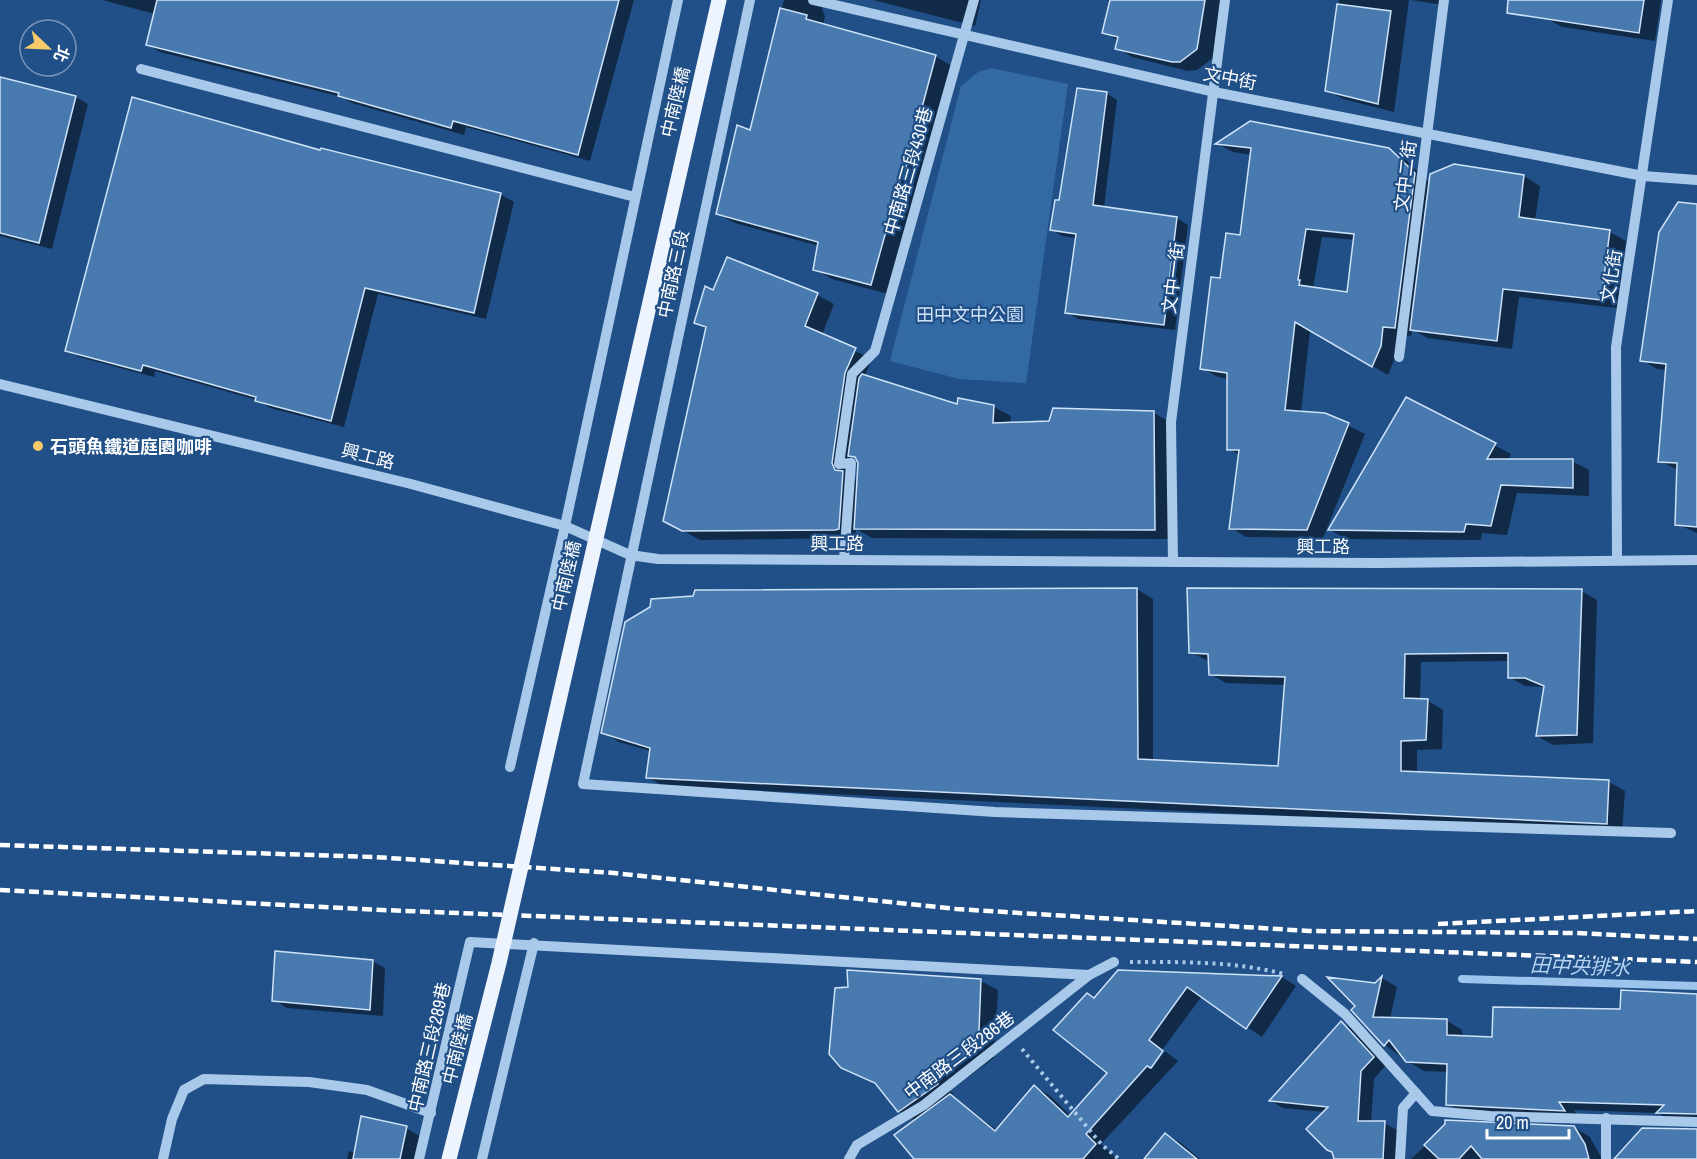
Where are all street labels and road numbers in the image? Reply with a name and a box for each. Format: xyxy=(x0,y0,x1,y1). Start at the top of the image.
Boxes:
street label: 文中街 xyxy=(1201,61,1259,95)
street label: 中南陸橋 xyxy=(655,64,695,140)
street label: 中南路三段430巷 xyxy=(878,104,938,238)
street label: 文中二街 xyxy=(1388,139,1422,213)
street label: 中南路三段 xyxy=(651,227,695,321)
street label: 文中一街 xyxy=(1156,241,1190,315)
street label: 文化街 xyxy=(1594,247,1628,305)
street label: 興工路 xyxy=(339,437,397,475)
street label: 興工路 xyxy=(810,531,864,556)
street label: 興工路 xyxy=(1296,534,1350,559)
street label: 中南陸橋 xyxy=(546,538,586,614)
street label: 中南路三段289巷 xyxy=(402,980,456,1114)
street label: 中南路三段286巷 xyxy=(899,1005,1019,1105)
street label: 中南陸橋 xyxy=(436,1011,478,1087)

